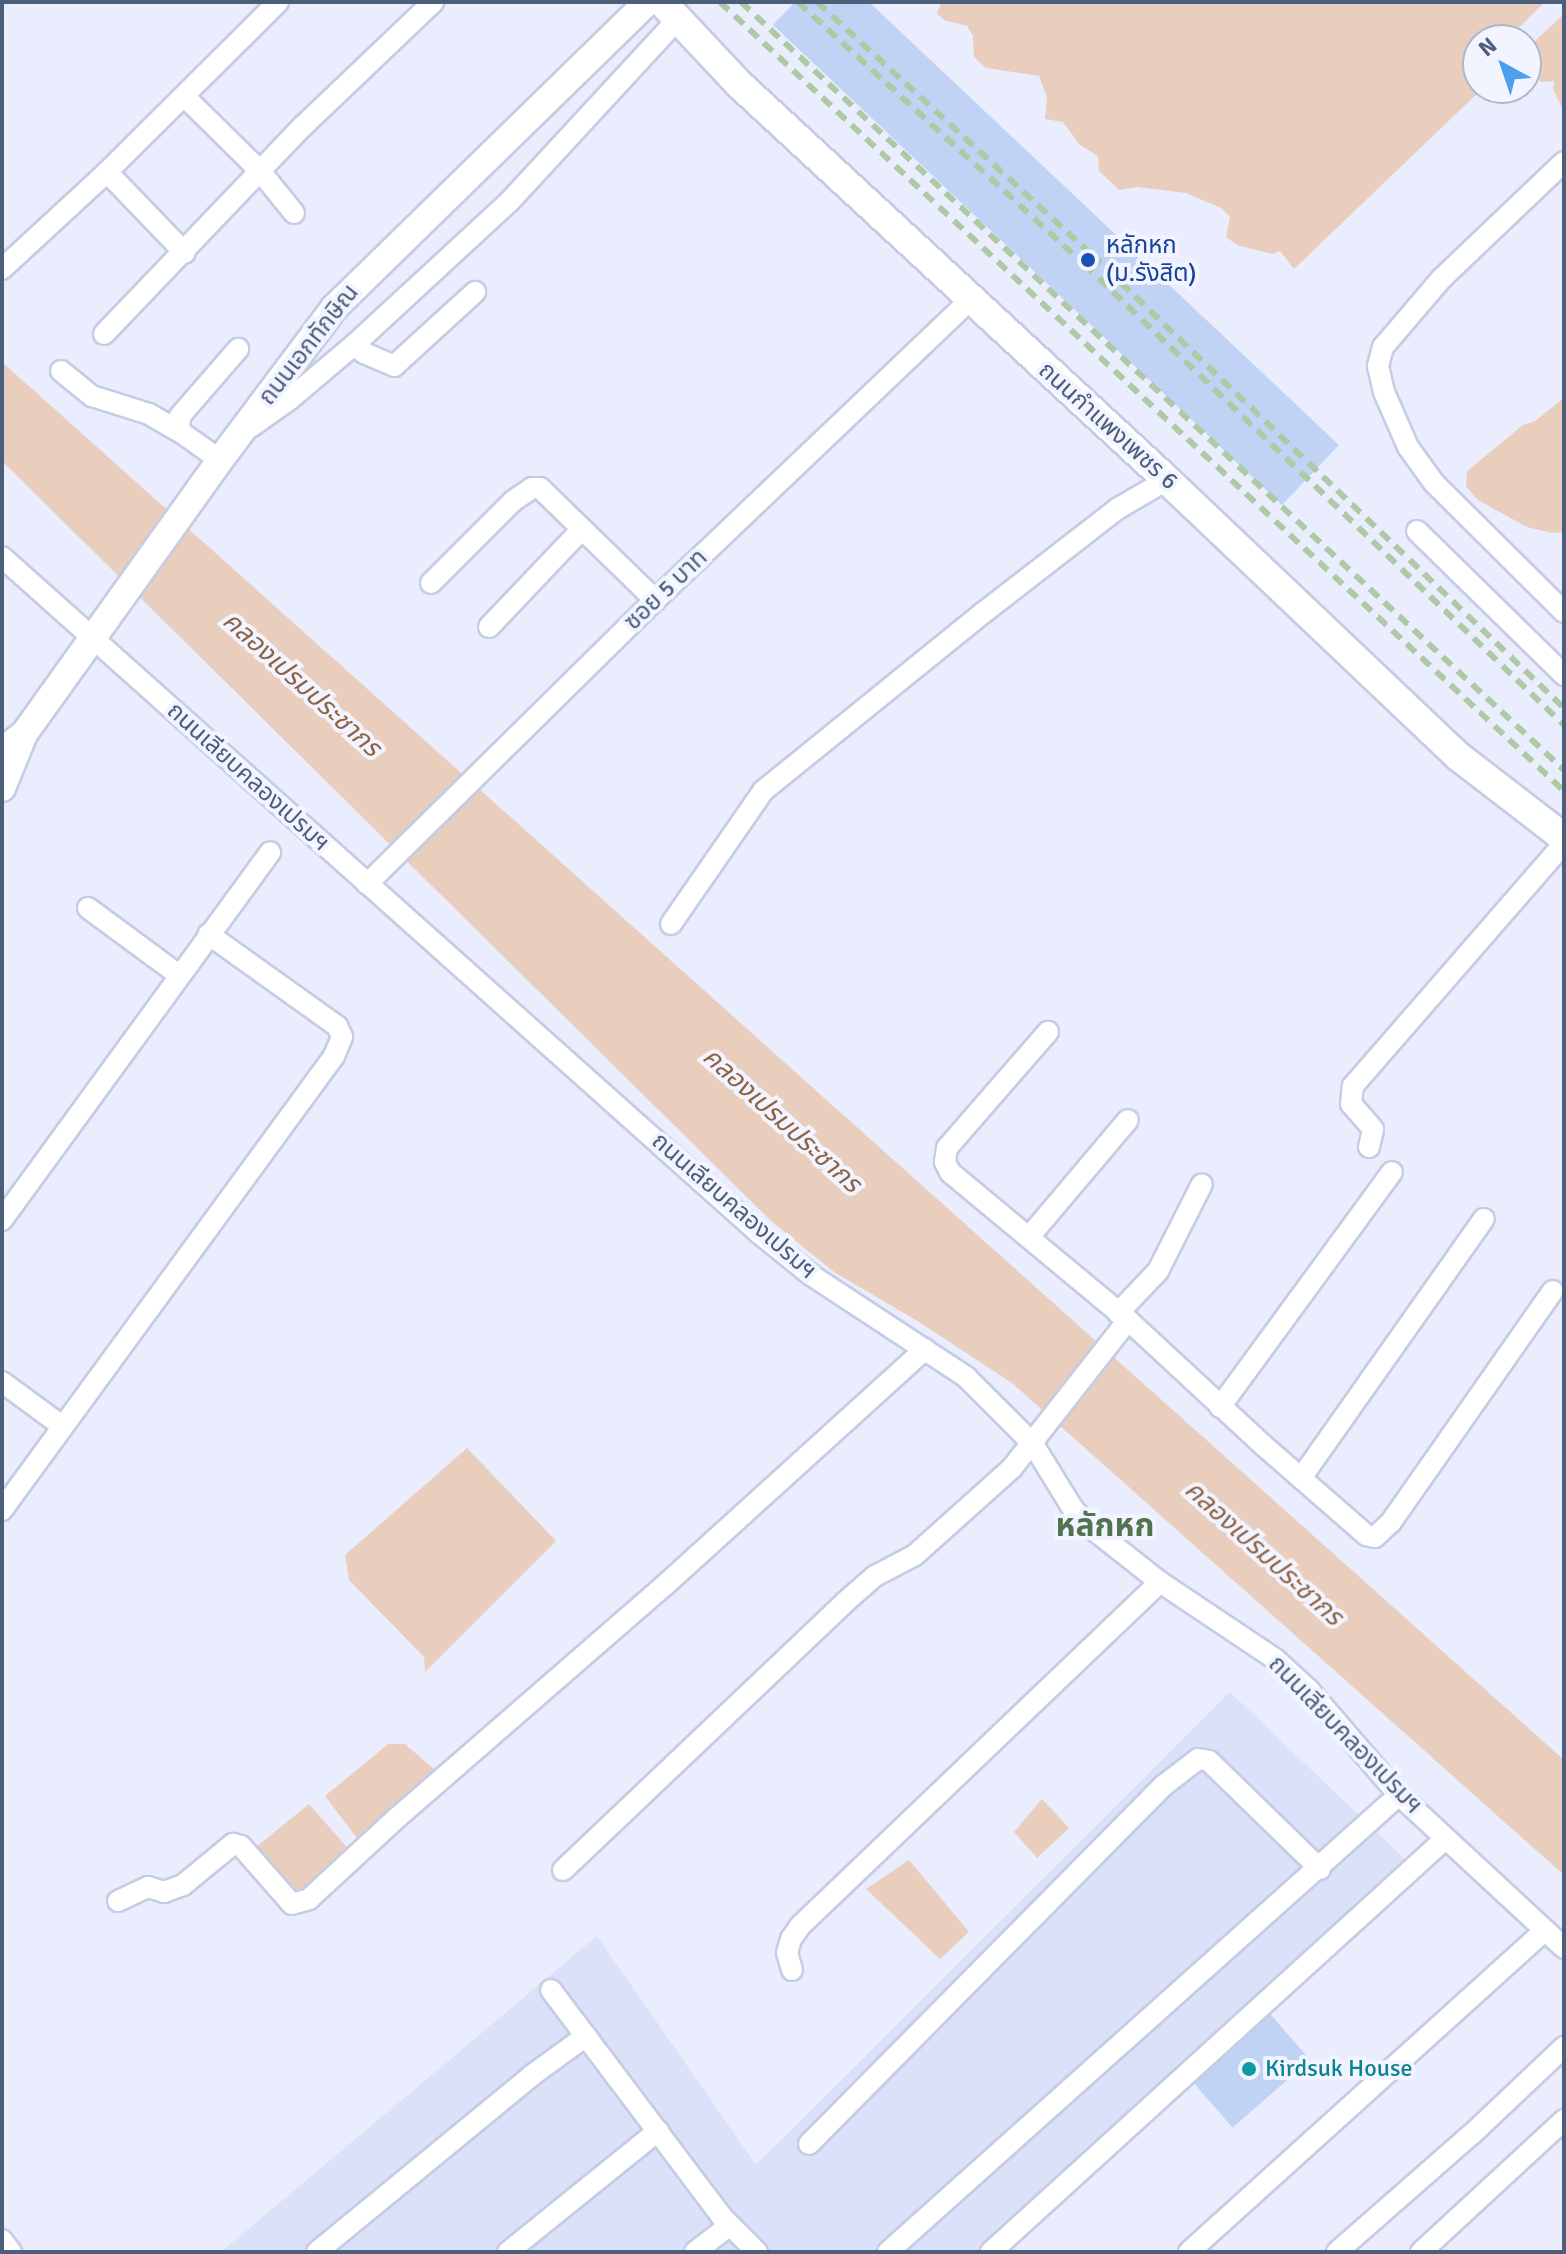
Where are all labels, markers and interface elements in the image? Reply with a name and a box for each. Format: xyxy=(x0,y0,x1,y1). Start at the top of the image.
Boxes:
north arrow xyxy=(1462,24,1542,104)
text: N xyxy=(1473,32,1502,62)
place label: หลักหก (ม.รังสิต) xyxy=(1106,232,1197,288)
marker: หลักหก (ม.รังสิต) xyxy=(1077,249,1099,271)
street label: ถนนเอกทักษิณ xyxy=(253,279,365,411)
street label: ถนนกำแพงเพชร 6 xyxy=(1033,356,1183,496)
street label: ซอย 5 บาท xyxy=(619,544,713,636)
water label: คลองเปรมประชากร xyxy=(216,606,386,764)
street label: ถนนเลียบคลองเปรมฯ xyxy=(161,697,335,857)
water label: คลองเปรมประชากร xyxy=(696,1042,866,1200)
street label: ถนนเลียบคลองเปรมฯ xyxy=(646,1127,822,1285)
water label: คลองเปรมประชากร xyxy=(1178,1475,1348,1633)
district label: หลักหก xyxy=(1056,1507,1154,1545)
street label: ถนนเลียบคลองเปรมฯ xyxy=(1262,1650,1428,1820)
place label: Kirdsuk House xyxy=(1265,2055,1412,2083)
marker: Kirdsuk House xyxy=(1240,2060,1258,2078)

